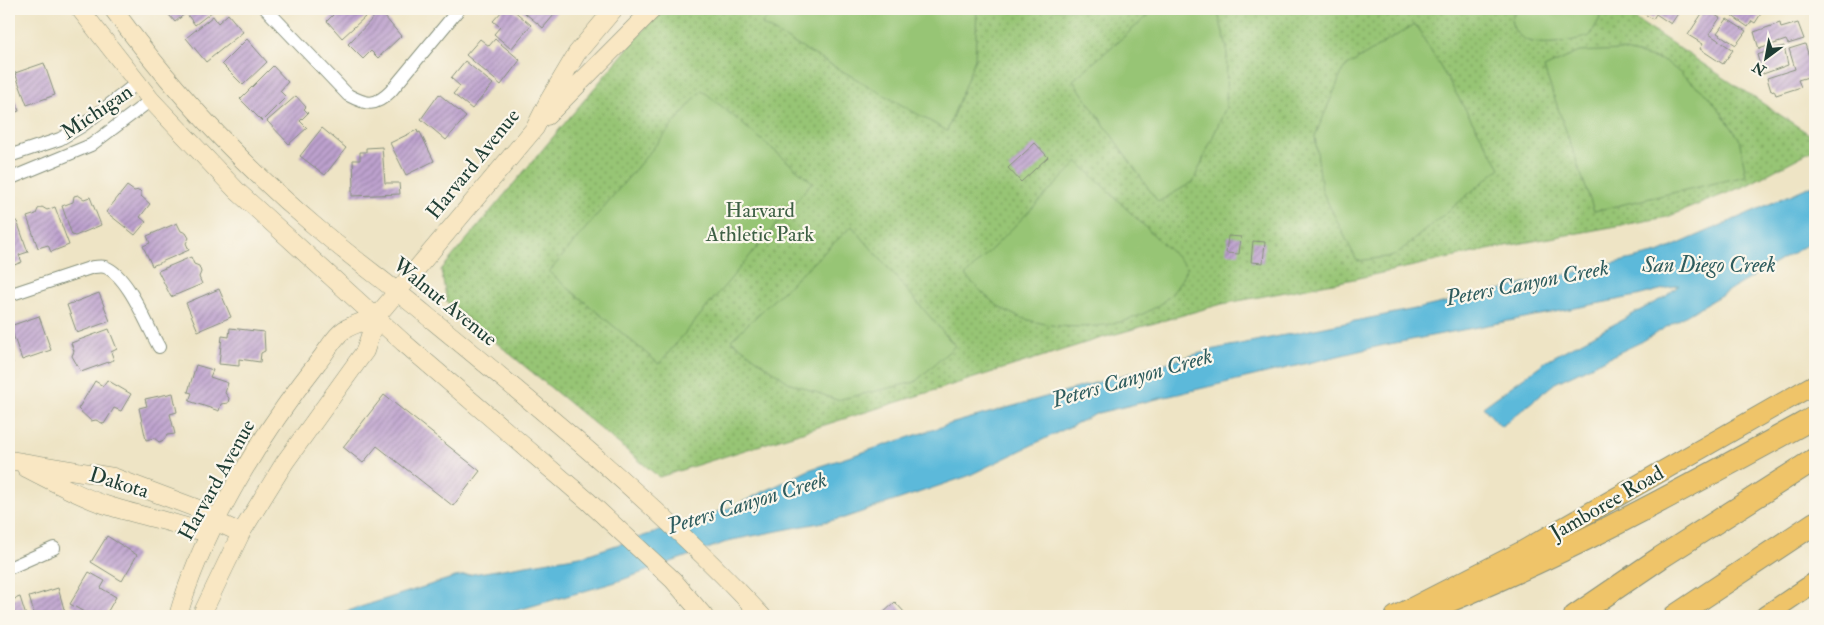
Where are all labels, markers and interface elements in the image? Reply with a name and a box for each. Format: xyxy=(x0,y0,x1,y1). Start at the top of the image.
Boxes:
north arrow xyxy=(1742,32,1792,82)
text: N xyxy=(1749,58,1770,80)
street label: Michigan xyxy=(56,78,138,146)
street label: Harvard Avenue xyxy=(420,103,526,225)
park label: Harvard Athletic Park xyxy=(705,197,814,248)
street label: Walnut Avenue xyxy=(386,251,503,353)
water label: San Diego Creek xyxy=(1641,251,1776,279)
water label: Peters Canyon Creek xyxy=(1442,253,1611,313)
water label: Peters Canyon Creek xyxy=(1048,342,1215,415)
street label: Harvard Avenue xyxy=(173,414,262,545)
street label: Jamboree Road xyxy=(1544,459,1669,547)
street label: Dakota xyxy=(86,461,152,505)
water label: Peters Canyon Creek xyxy=(663,465,830,541)

